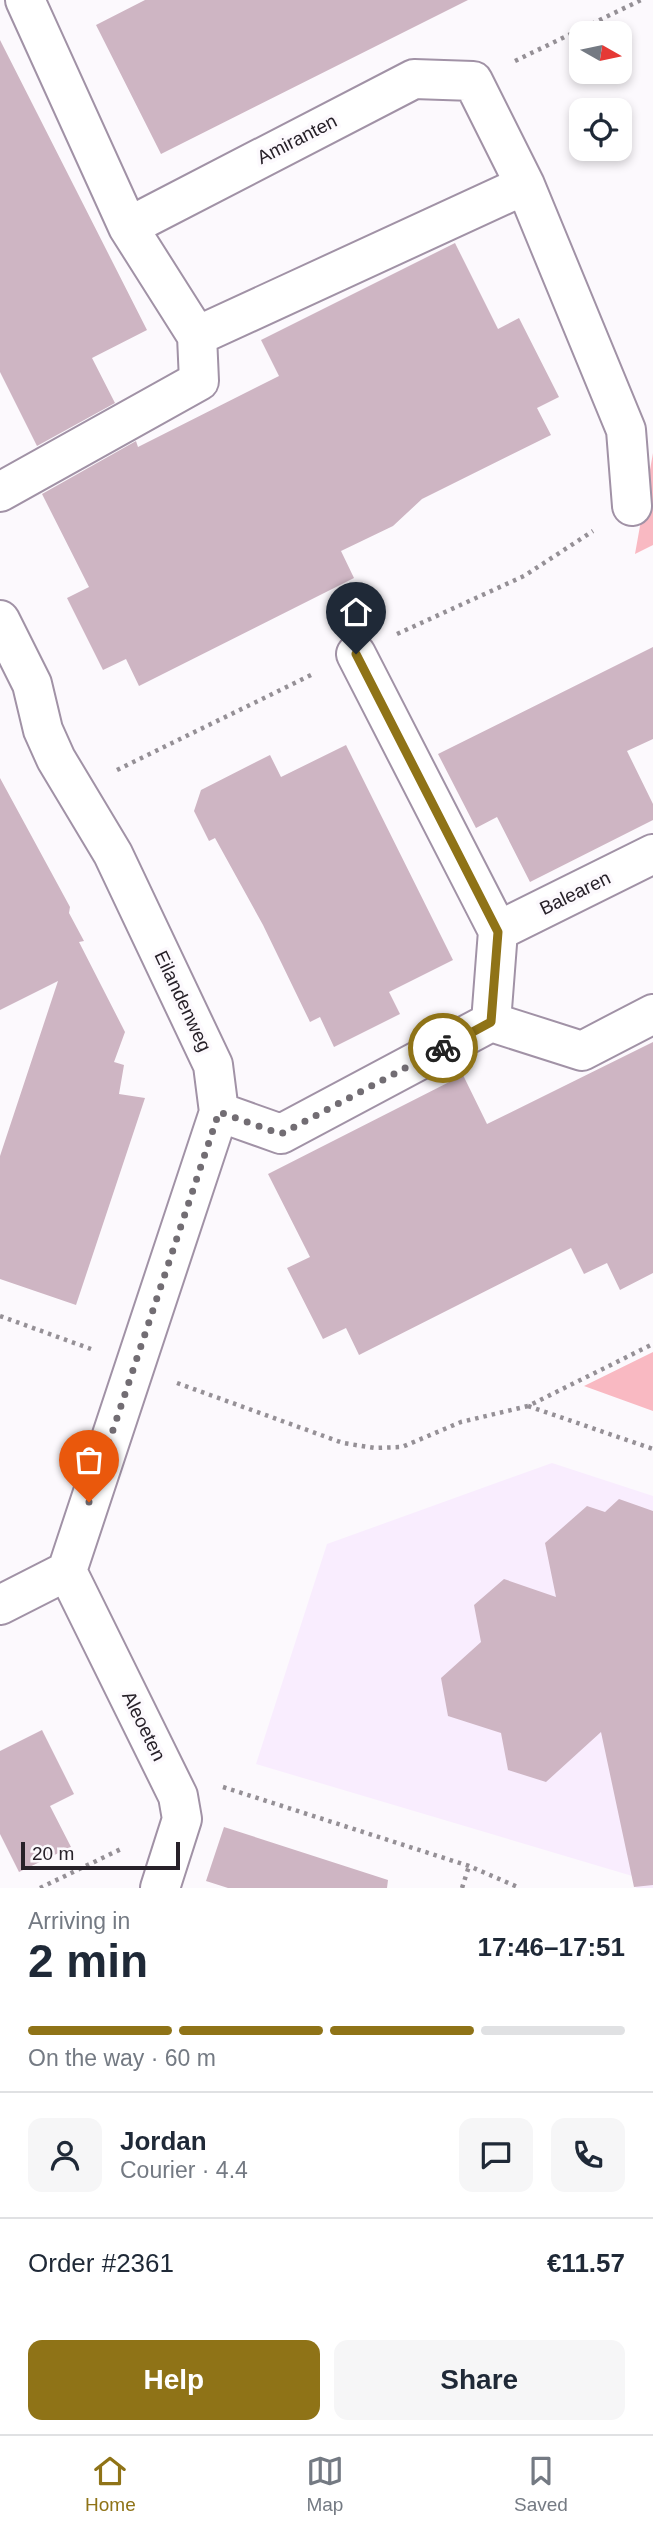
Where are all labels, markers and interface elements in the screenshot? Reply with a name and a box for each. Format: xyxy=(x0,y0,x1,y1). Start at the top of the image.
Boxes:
north arrow xyxy=(569,21,632,84)
map controls xyxy=(569,21,632,161)
button: locate xyxy=(569,98,632,161)
street label: Amiranten xyxy=(254,110,340,168)
pin xyxy=(326,582,386,654)
icon: home xyxy=(337,593,375,631)
street label: Balearen xyxy=(536,867,614,919)
street label: Eilandenweg xyxy=(150,947,216,1055)
courier xyxy=(408,1013,478,1083)
icon: bike xyxy=(424,1029,462,1067)
pin xyxy=(59,1430,119,1502)
icon: bag xyxy=(70,1441,108,1479)
street label: Aleoeten xyxy=(118,1688,170,1764)
scale bar xyxy=(21,1839,180,1871)
text: 20 m xyxy=(32,1843,74,1864)
text: Arriving in xyxy=(28,1908,130,1934)
text: 17:46–17:51 xyxy=(478,1932,625,1962)
text: 2 min xyxy=(28,1935,148,1987)
text: On the way · 60 m xyxy=(28,2045,216,2071)
button: person xyxy=(28,2118,102,2192)
button: chat xyxy=(459,2118,533,2192)
button: phone xyxy=(551,2118,625,2192)
text: Jordan xyxy=(120,2126,207,2156)
text: Courier · 4.4 xyxy=(120,2157,248,2183)
text: Order #2361 xyxy=(28,2248,174,2278)
text: €11.57 xyxy=(547,2248,625,2278)
button: Help xyxy=(28,2340,320,2420)
button: Share xyxy=(334,2340,625,2420)
tab: Home xyxy=(85,2452,136,2516)
tab: Map xyxy=(306,2452,344,2516)
tab: Saved xyxy=(514,2452,568,2516)

